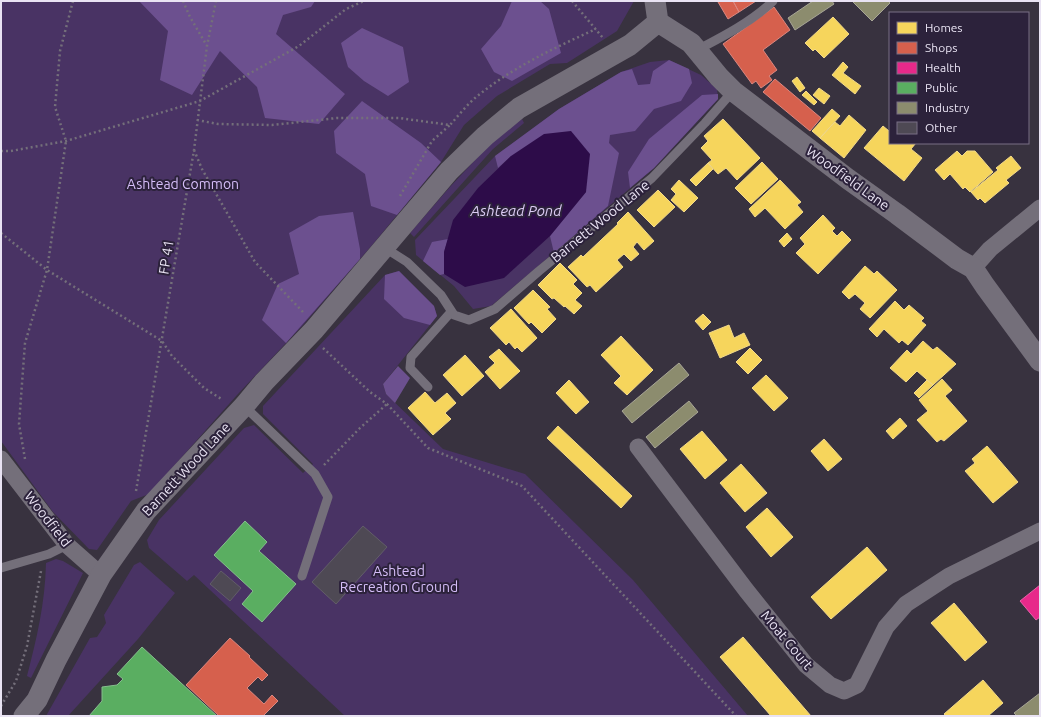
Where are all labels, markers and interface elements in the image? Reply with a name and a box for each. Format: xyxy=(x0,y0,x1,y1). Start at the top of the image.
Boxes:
legend xyxy=(889,12,1029,144)
text: Homes xyxy=(925,21,963,34)
text: Shops xyxy=(925,41,957,54)
text: Health xyxy=(925,61,961,74)
text: Public xyxy=(925,81,958,94)
text: Industry xyxy=(925,101,970,114)
text: Other xyxy=(925,121,958,134)
street label: Woodfield Lane xyxy=(803,142,893,214)
park label: Ashtead Common xyxy=(127,176,239,192)
street label: Barnett Wood Lane xyxy=(548,176,652,266)
water label: Ashtead Pond xyxy=(469,202,562,219)
street label: FP 41 xyxy=(155,239,177,275)
street label: Barnett Wood Lane xyxy=(139,419,233,519)
street label: Woodfield xyxy=(21,488,75,550)
park label: Ashtead Recreation Ground xyxy=(340,563,458,595)
street label: Moat Court xyxy=(758,607,817,673)

